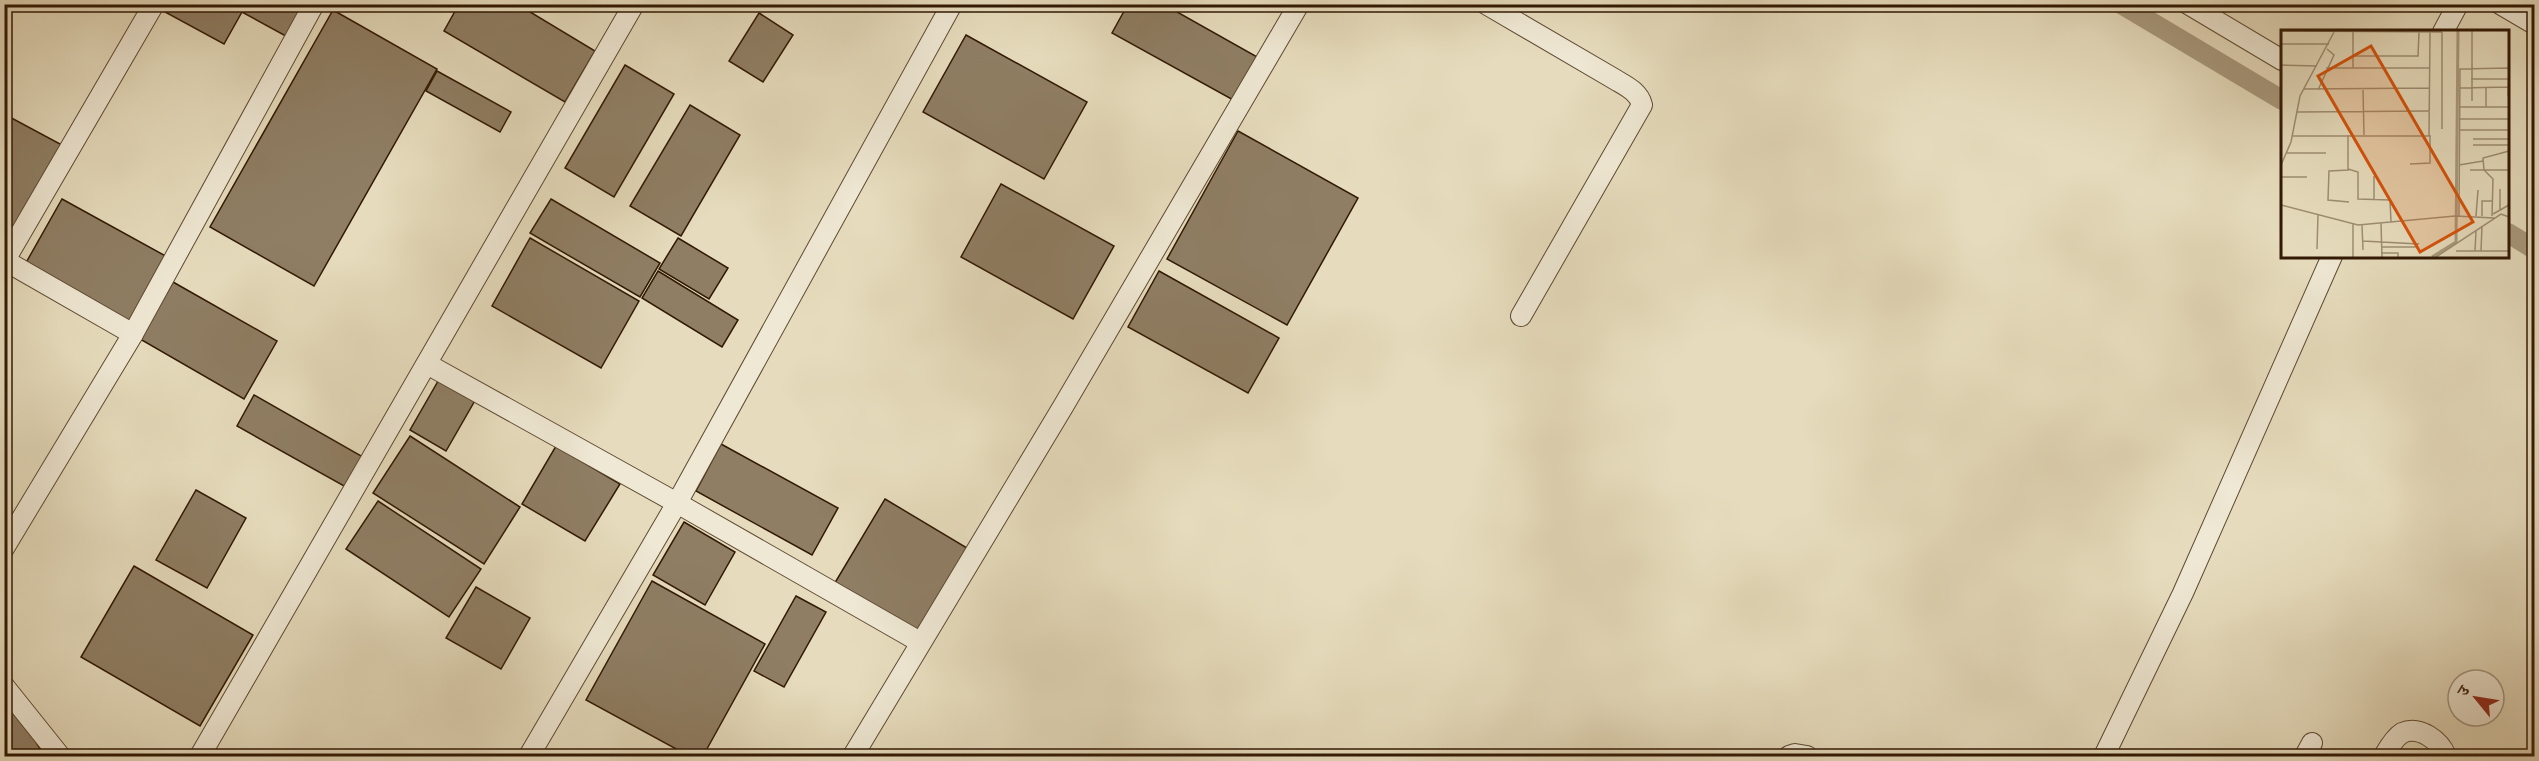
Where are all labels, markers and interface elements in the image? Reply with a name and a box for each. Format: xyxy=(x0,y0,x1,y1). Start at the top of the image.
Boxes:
inset map xyxy=(2281,30,2509,258)
north arrow xyxy=(2446,668,2506,728)
text: उ xyxy=(2452,680,2475,700)

